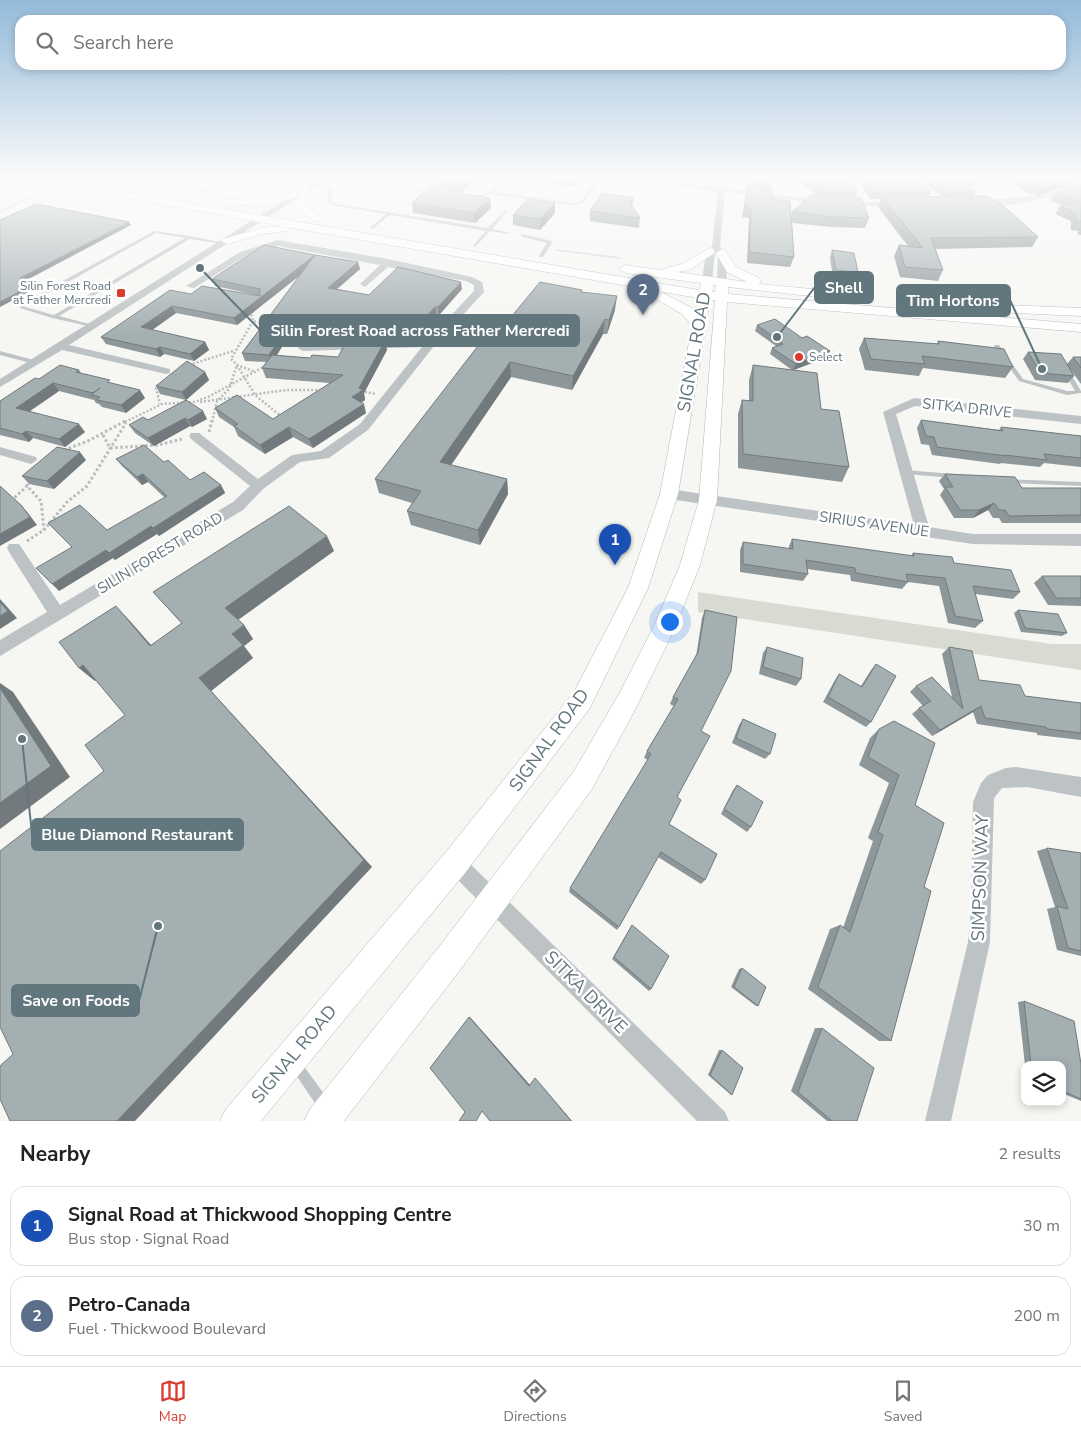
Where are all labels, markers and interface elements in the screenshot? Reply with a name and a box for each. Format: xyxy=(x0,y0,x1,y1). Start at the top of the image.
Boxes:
search box xyxy=(15,15,1066,70)
icon: search xyxy=(33,29,61,57)
text: Search here xyxy=(73,30,174,56)
callout: Shell xyxy=(815,272,873,303)
pin: 2 xyxy=(627,274,659,315)
text: Shell xyxy=(825,277,863,299)
place label: Silin Forest Road at Father Mercredi xyxy=(13,278,111,308)
callout: Tim Hortons xyxy=(897,285,1010,316)
marker: Silin Forest Road at Father Mercredi xyxy=(115,287,127,299)
street label: SIGNAL ROAD xyxy=(672,290,716,414)
text: Tim Hortons xyxy=(906,290,1000,312)
callout: Silin Forest Road across Father Mercredi xyxy=(260,315,579,346)
text: Silin Forest Road across Father Mercredi xyxy=(270,320,570,342)
place label: Select xyxy=(809,349,843,365)
marker: Select xyxy=(793,351,805,363)
street label: SITKA DRIVE xyxy=(921,393,1013,423)
street label: SIRIUS AVENUE xyxy=(818,506,930,542)
street label: SILIN FOREST ROAD xyxy=(93,508,227,598)
pin: 1 xyxy=(599,524,631,565)
your location xyxy=(657,609,683,635)
street label: SIGNAL ROAD xyxy=(504,684,594,796)
street label: SIMPSON WAY xyxy=(966,814,994,942)
callout: Blue Diamond Restaurant xyxy=(32,819,243,850)
text: Blue Diamond Restaurant xyxy=(41,824,234,846)
street label: SITKA DRIVE xyxy=(539,945,633,1039)
callout: Save on Foods xyxy=(12,985,139,1016)
text: Save on Foods xyxy=(22,990,130,1012)
street label: SIGNAL ROAD xyxy=(246,1000,342,1108)
map controls xyxy=(1021,1061,1066,1106)
button: layers xyxy=(1021,1061,1066,1106)
text: Nearby xyxy=(20,1140,90,1168)
text: 2 results xyxy=(999,1143,1061,1165)
text: Signal Road at Thickwood Shopping Centre xyxy=(68,1202,451,1228)
text: 1 xyxy=(32,1215,42,1237)
text: 30 m xyxy=(1023,1215,1060,1237)
text: Bus stop · Signal Road xyxy=(68,1228,229,1250)
text: Petro-Canada xyxy=(68,1292,191,1318)
text: 2 xyxy=(32,1305,42,1327)
text: 200 m xyxy=(1013,1305,1060,1327)
text: Fuel · Thickwood Boulevard xyxy=(68,1318,266,1340)
tab: Map xyxy=(159,1377,187,1426)
tab: Directions xyxy=(504,1377,567,1426)
tab: Saved xyxy=(884,1377,922,1426)

